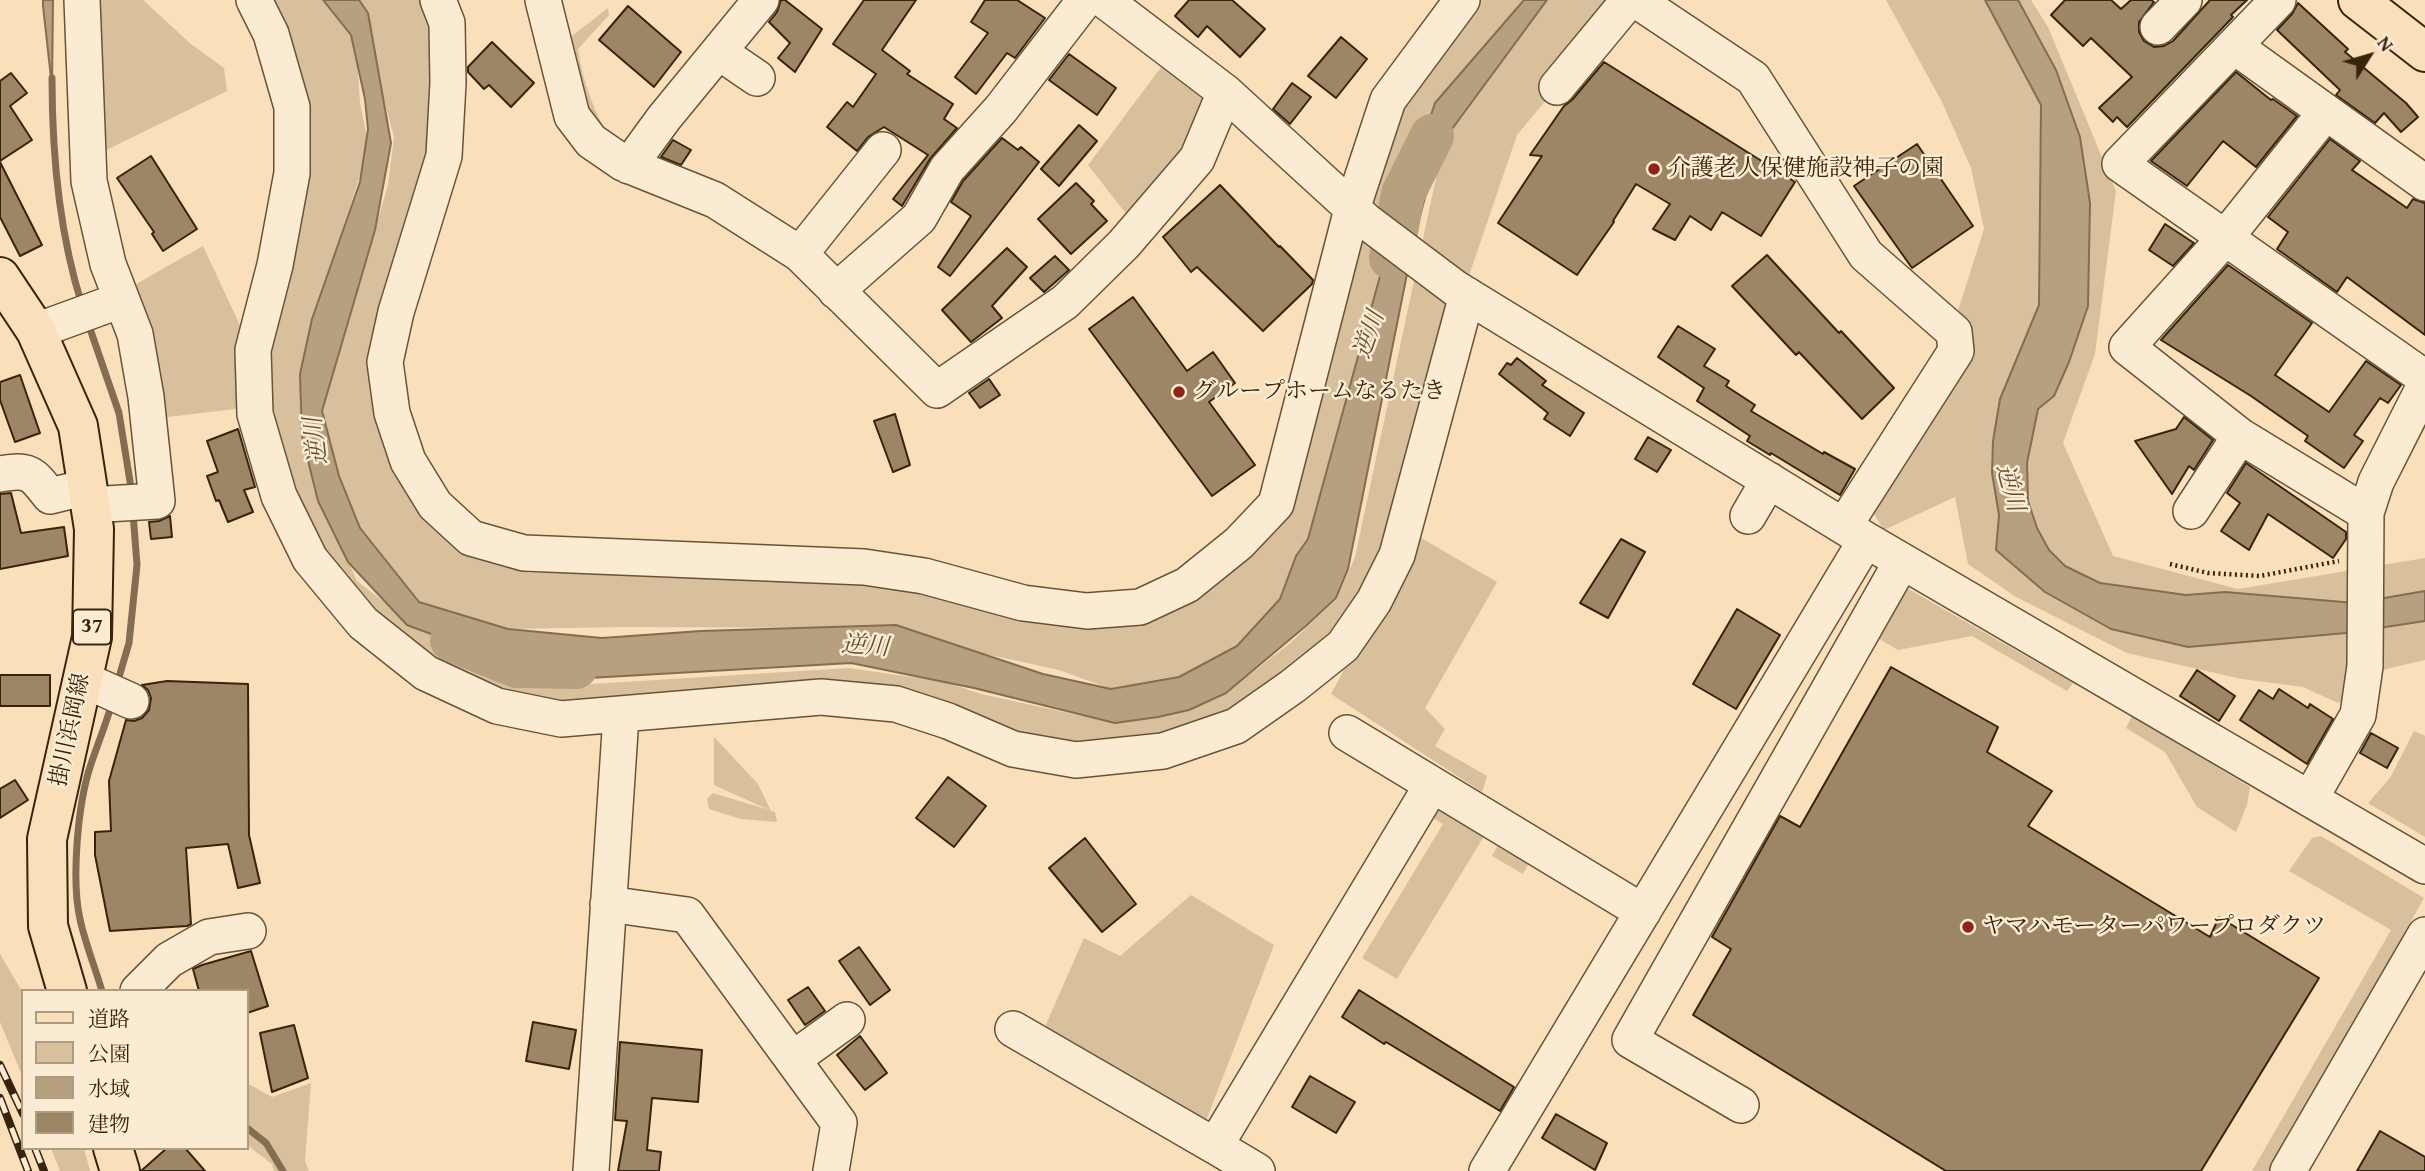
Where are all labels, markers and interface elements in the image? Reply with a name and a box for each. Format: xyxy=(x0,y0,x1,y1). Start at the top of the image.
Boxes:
north arrow xyxy=(2334,21,2404,91)
text: N xyxy=(2371,30,2401,57)
place label: 介護老人保健施設神子の園 xyxy=(1668,155,1944,183)
marker: 介護老人保健施設神子の園 xyxy=(1646,161,1662,177)
water label: 逆川 xyxy=(1349,308,1391,362)
place label: グループホームなるたき xyxy=(1193,378,1446,406)
marker: グループホームなるたき xyxy=(1171,384,1187,400)
water label: 逆川 xyxy=(300,415,334,467)
water label: 逆川 xyxy=(1989,461,2029,515)
road number: 37 xyxy=(73,610,111,644)
water label: 逆川 xyxy=(840,631,890,663)
street label: 掛川浜岡線 xyxy=(46,671,96,789)
place label: ヤマハモーターパワープロダクツ xyxy=(1982,913,2326,941)
marker: ヤマハモーターパワープロダクツ xyxy=(1960,919,1976,935)
legend xyxy=(21,989,248,1150)
text: 道路 xyxy=(88,1003,130,1034)
text: 公園 xyxy=(88,1038,130,1069)
text: 水域 xyxy=(88,1073,130,1104)
text: 建物 xyxy=(88,1108,130,1139)

